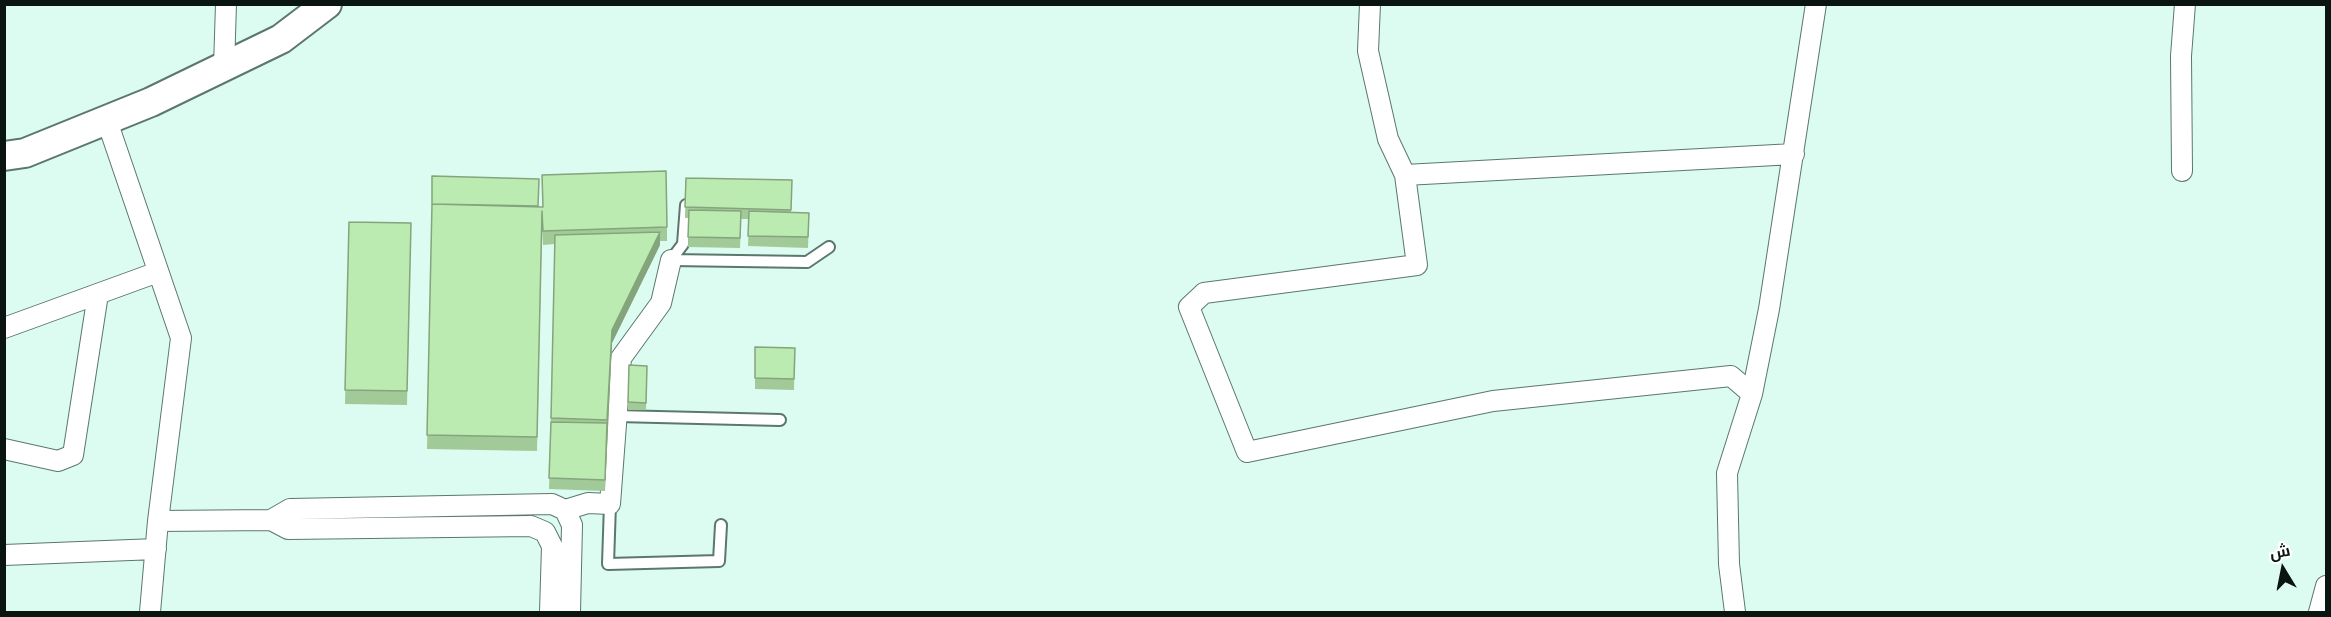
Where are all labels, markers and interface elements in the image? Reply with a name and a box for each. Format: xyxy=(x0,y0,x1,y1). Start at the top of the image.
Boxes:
text: ش xyxy=(2267,535,2293,568)
north arrow xyxy=(2253,539,2313,599)

